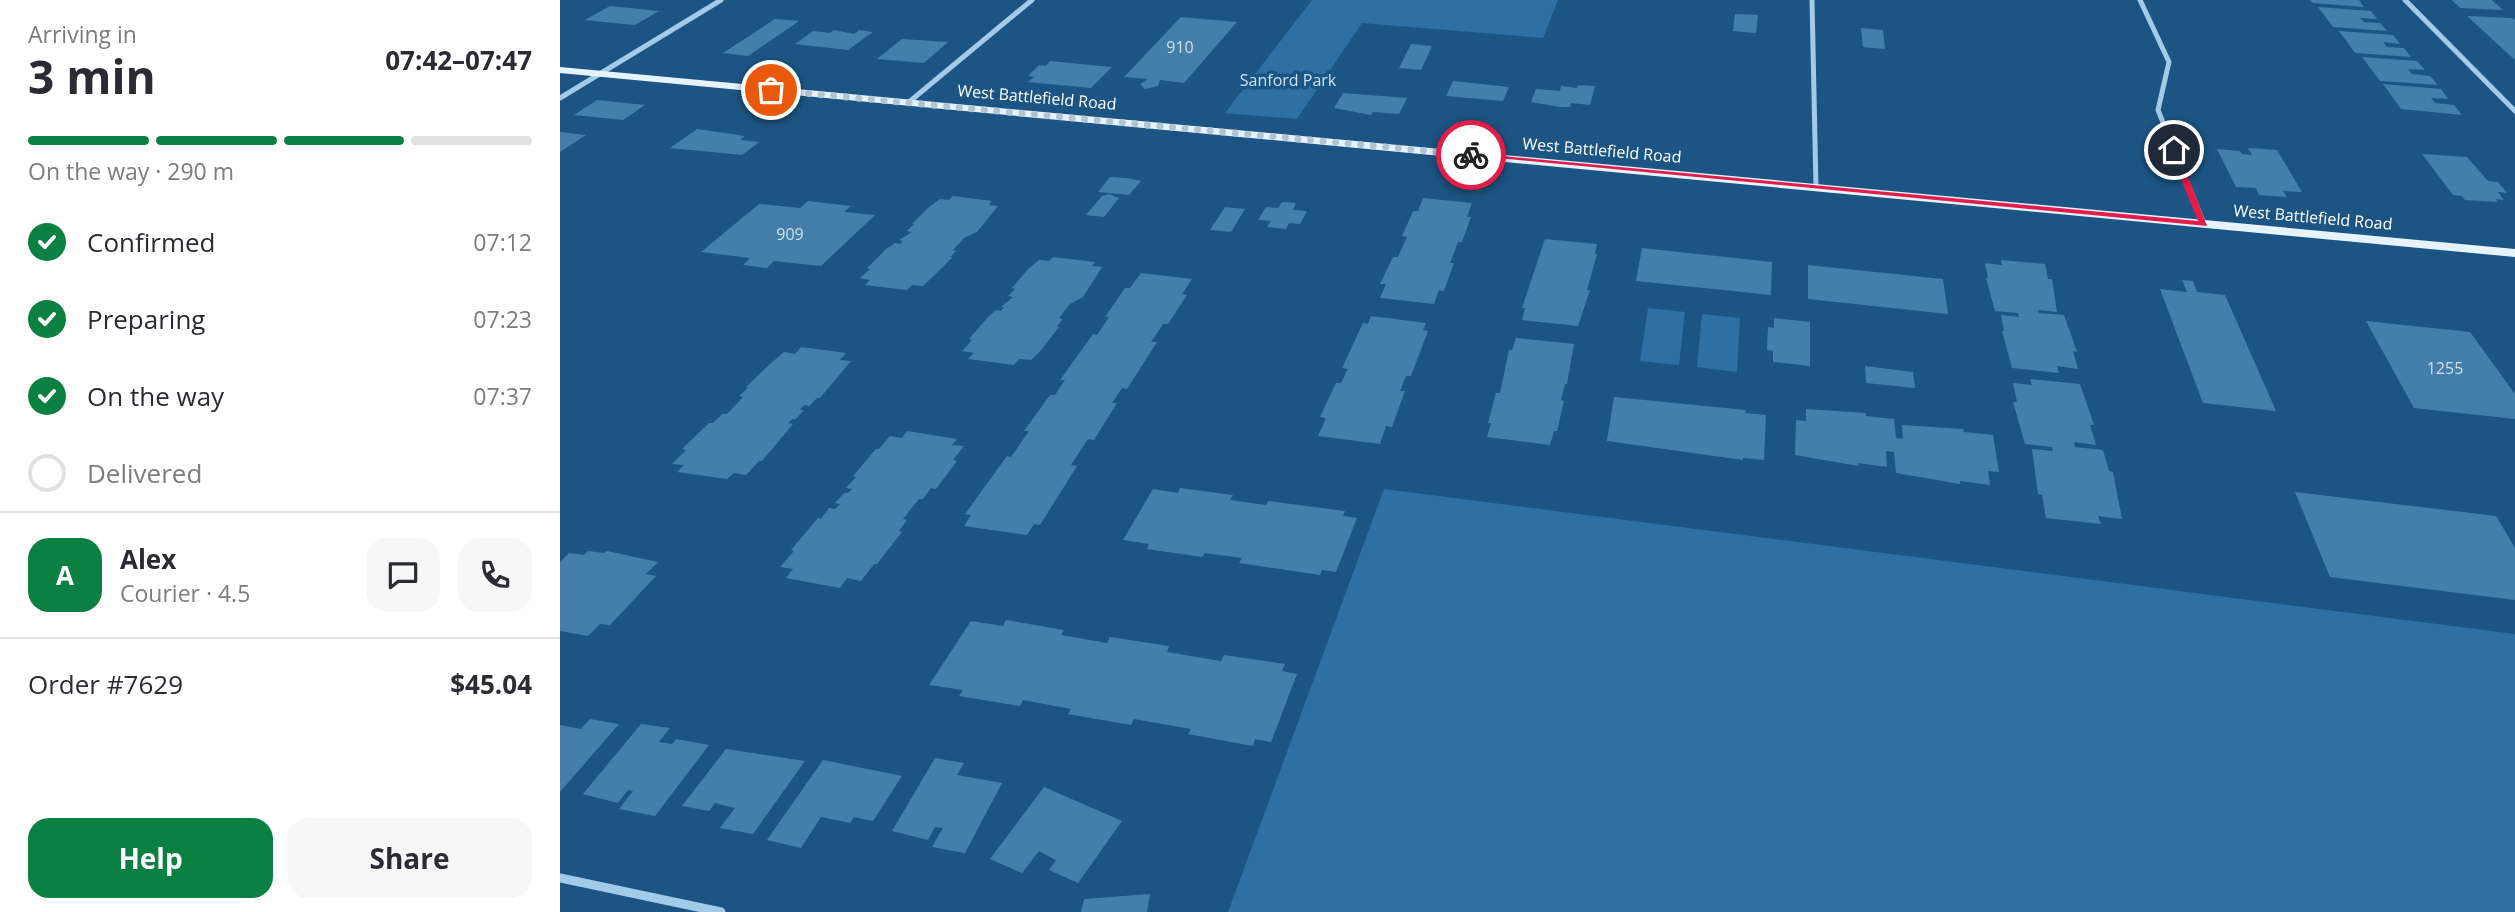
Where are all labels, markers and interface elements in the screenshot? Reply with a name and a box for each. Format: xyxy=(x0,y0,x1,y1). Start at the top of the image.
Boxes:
text: Arriving in xyxy=(28,18,137,50)
house number: 910 xyxy=(1166,36,1194,58)
text: 07:42–07:47 xyxy=(385,42,532,78)
text: 3 min xyxy=(28,45,156,107)
pin xyxy=(741,60,801,120)
park label: Sanford Park xyxy=(1240,69,1337,91)
icon: bag xyxy=(752,71,790,109)
street label: West Battlefield Road xyxy=(957,79,1117,115)
courier xyxy=(1436,120,1506,190)
pin xyxy=(2144,120,2204,180)
icon: home xyxy=(2155,131,2193,169)
street label: West Battlefield Road xyxy=(1522,132,1682,168)
icon: bike xyxy=(1452,136,1490,174)
text: On the way · 290 m xyxy=(28,155,234,187)
street label: West Battlefield Road xyxy=(2233,199,2393,235)
icon: check xyxy=(28,223,66,261)
house number: 909 xyxy=(776,223,804,245)
text: Confirmed xyxy=(87,224,215,260)
text: 07:12 xyxy=(473,226,532,258)
icon: check xyxy=(28,300,66,338)
text: Preparing xyxy=(87,301,205,337)
text: 07:23 xyxy=(473,303,532,335)
house number: 1255 xyxy=(2427,357,2463,379)
icon: check xyxy=(28,377,66,415)
text: On the way xyxy=(87,378,224,414)
text: 07:37 xyxy=(473,380,532,412)
text: Delivered xyxy=(87,455,202,491)
button: chat xyxy=(366,538,440,612)
button: phone xyxy=(458,538,532,612)
text: Alex xyxy=(120,541,176,577)
text: A xyxy=(56,557,74,593)
text: Courier · 4.5 xyxy=(120,577,250,609)
text: Order #7629 xyxy=(28,666,183,702)
text: $45.04 xyxy=(450,666,532,702)
button: Help xyxy=(28,818,273,898)
button: Share xyxy=(287,818,532,898)

